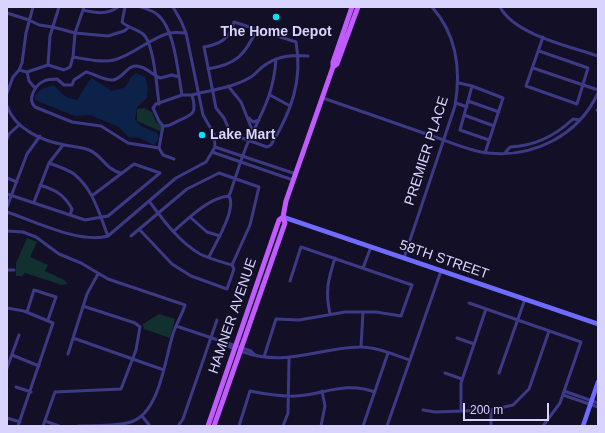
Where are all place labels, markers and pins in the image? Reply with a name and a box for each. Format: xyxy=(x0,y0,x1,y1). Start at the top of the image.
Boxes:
marker: The Home Depot xyxy=(271,12,281,22)
place label: The Home Depot xyxy=(220,24,332,40)
place label: Lake Mart xyxy=(210,127,275,143)
marker: Lake Mart xyxy=(197,130,207,140)

